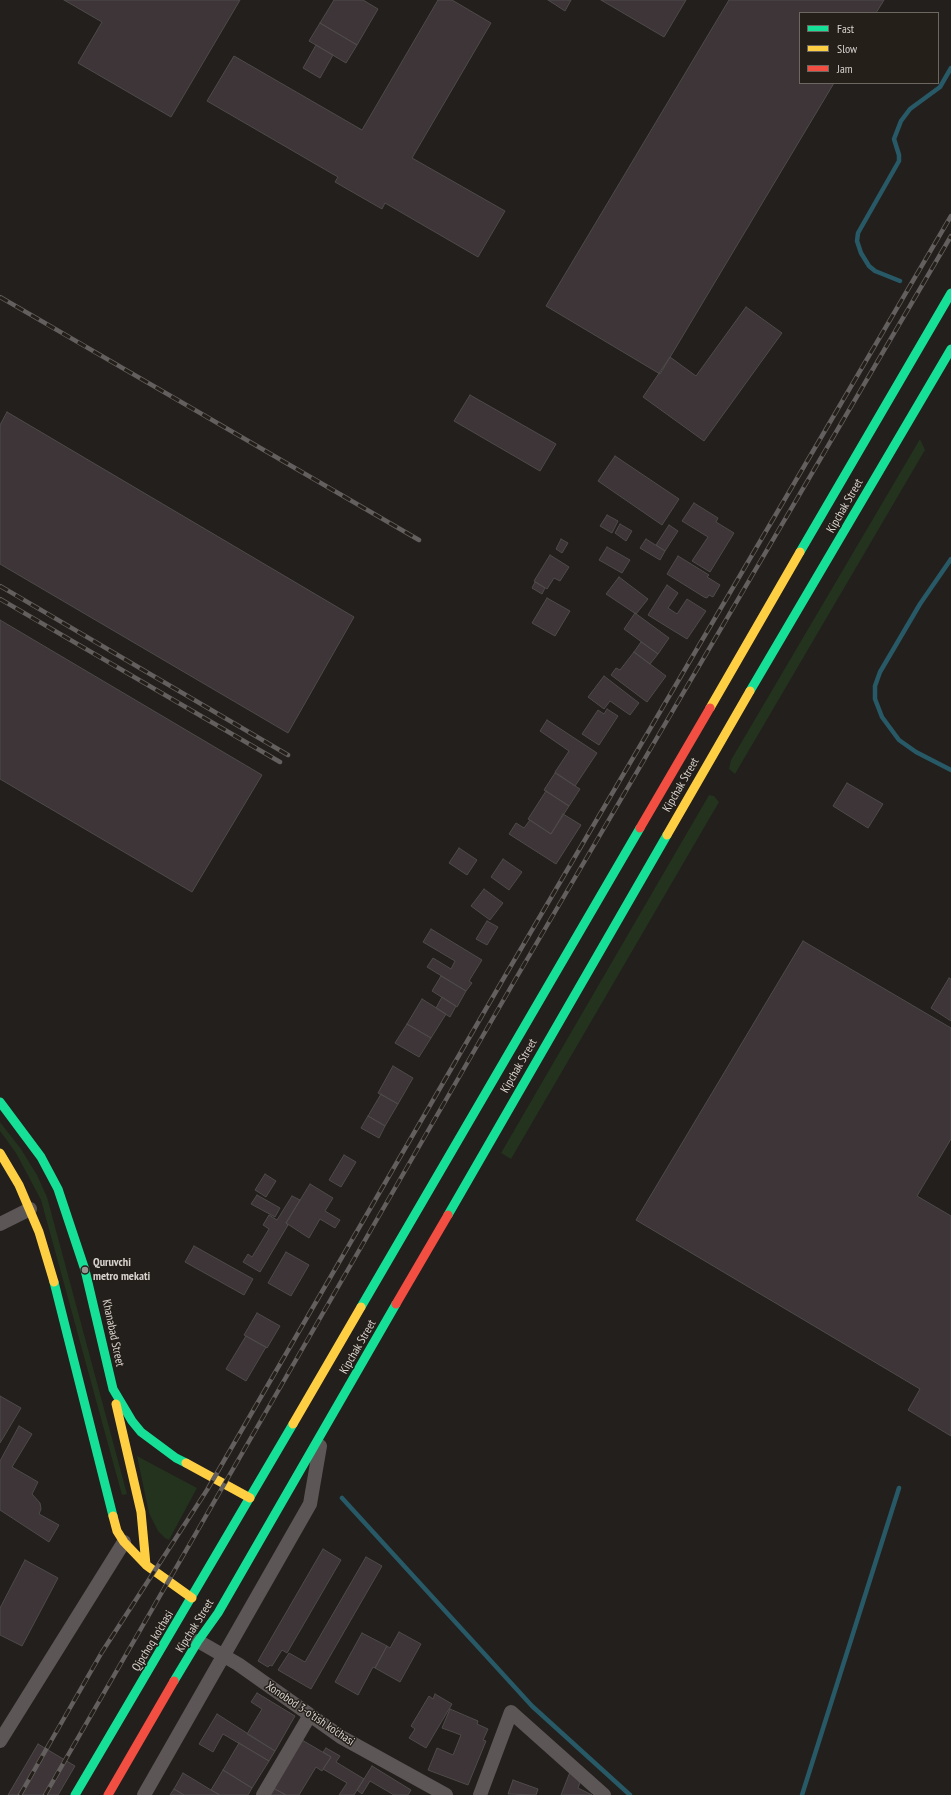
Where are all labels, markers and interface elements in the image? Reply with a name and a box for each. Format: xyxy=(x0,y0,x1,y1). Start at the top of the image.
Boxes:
legend xyxy=(799,12,939,84)
text: Fast xyxy=(837,21,854,36)
text: Slow xyxy=(837,41,857,56)
text: Jam xyxy=(837,61,853,76)
street label: Kipchak Street xyxy=(824,476,866,536)
street label: Kipchak Street xyxy=(660,755,702,815)
street label: Kipchak Street xyxy=(498,1036,540,1096)
place label: Quruvchi metro mekati xyxy=(93,1256,150,1284)
marker: Quruvchi metro mekati xyxy=(80,1265,90,1275)
street label: Khanabad Street xyxy=(99,1298,127,1368)
street label: Kipchak Street xyxy=(337,1317,379,1377)
street label: Kipchak Street xyxy=(173,1597,217,1655)
street label: Qipchoq ko'chasi xyxy=(129,1608,177,1674)
street label: Xonobod 3-o'tish ko'chasi xyxy=(263,1679,357,1749)

